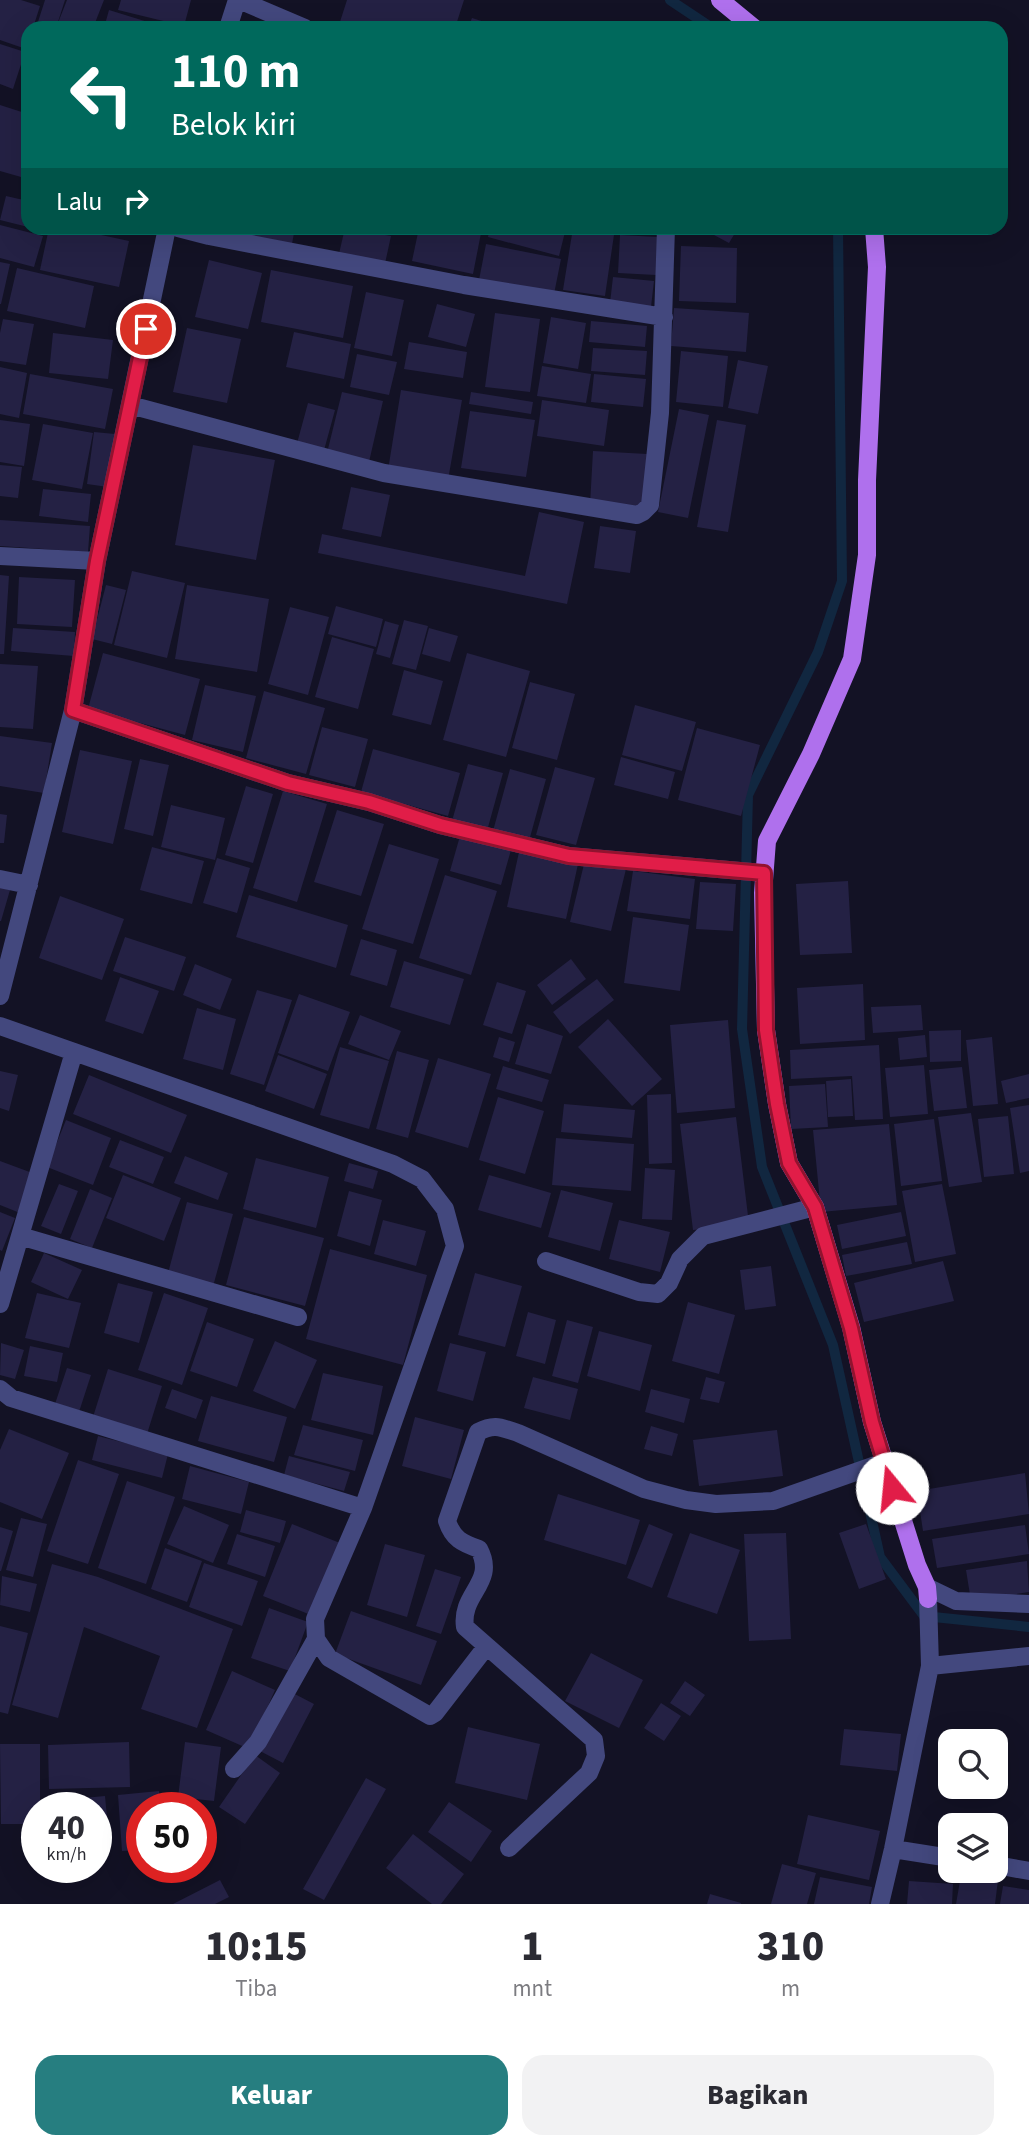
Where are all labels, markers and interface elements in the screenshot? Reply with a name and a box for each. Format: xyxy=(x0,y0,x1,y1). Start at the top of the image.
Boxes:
text: 110 m xyxy=(171,37,300,107)
icon: left xyxy=(56,49,147,140)
text: Belok kiri xyxy=(171,102,296,148)
icon: right xyxy=(117,182,155,220)
text: Lalu xyxy=(56,183,103,220)
pin xyxy=(116,299,176,359)
icon: arrive xyxy=(127,310,165,348)
position arrow xyxy=(855,1451,929,1525)
map controls xyxy=(938,1729,1008,1883)
button: search xyxy=(938,1729,1008,1799)
speed limit sign: 50 xyxy=(126,1792,217,1883)
text: 40 xyxy=(48,1803,85,1853)
button: layers xyxy=(938,1813,1008,1883)
text: km/h xyxy=(47,1842,86,1867)
text: 10:15 xyxy=(205,1917,308,1977)
text: 1 xyxy=(521,1917,543,1977)
text: 310 xyxy=(757,1917,824,1977)
text: Tiba xyxy=(235,1972,277,2005)
text: mnt xyxy=(512,1972,552,2005)
text: m xyxy=(781,1972,800,2005)
button: Keluar xyxy=(35,2055,508,2135)
button: Bagikan xyxy=(522,2055,994,2135)

